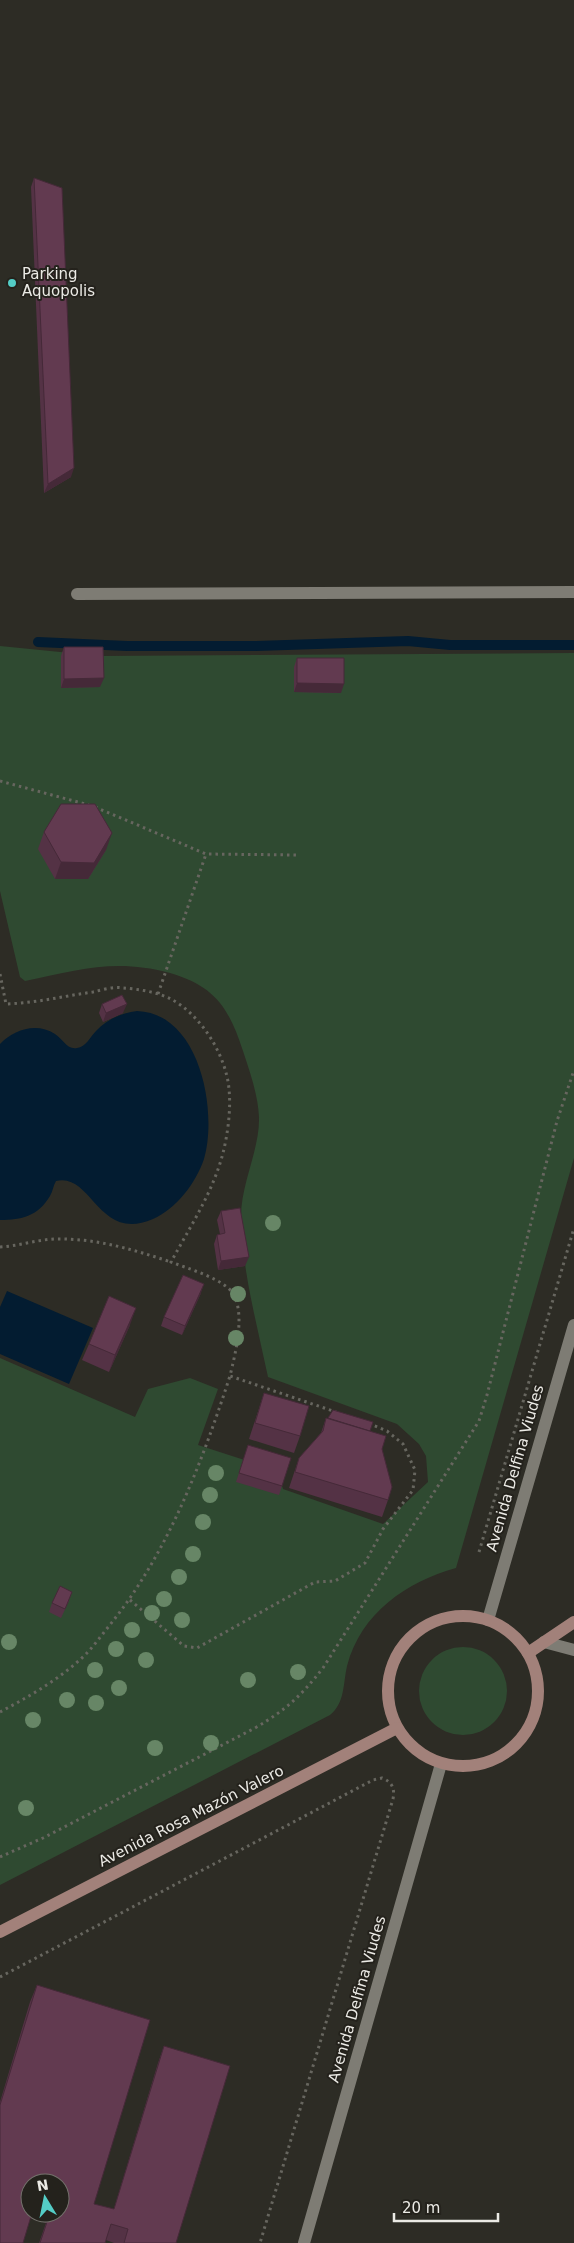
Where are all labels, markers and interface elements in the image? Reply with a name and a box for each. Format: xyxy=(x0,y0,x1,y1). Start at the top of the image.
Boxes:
place label: Parking Aquopolis xyxy=(22,265,95,300)
marker: Parking Aquopolis xyxy=(6,277,18,289)
street label: Avenida Delfina Viudes xyxy=(483,1382,547,1553)
street label: Avenida Rosa Mazón Valero xyxy=(95,1761,287,1871)
street label: Avenida Delfina Viudes xyxy=(325,1913,389,2084)
north arrow xyxy=(20,2173,70,2223)
text: N xyxy=(36,2176,50,2194)
scale bar xyxy=(394,2190,498,2222)
text: 20 m xyxy=(402,2199,440,2217)

